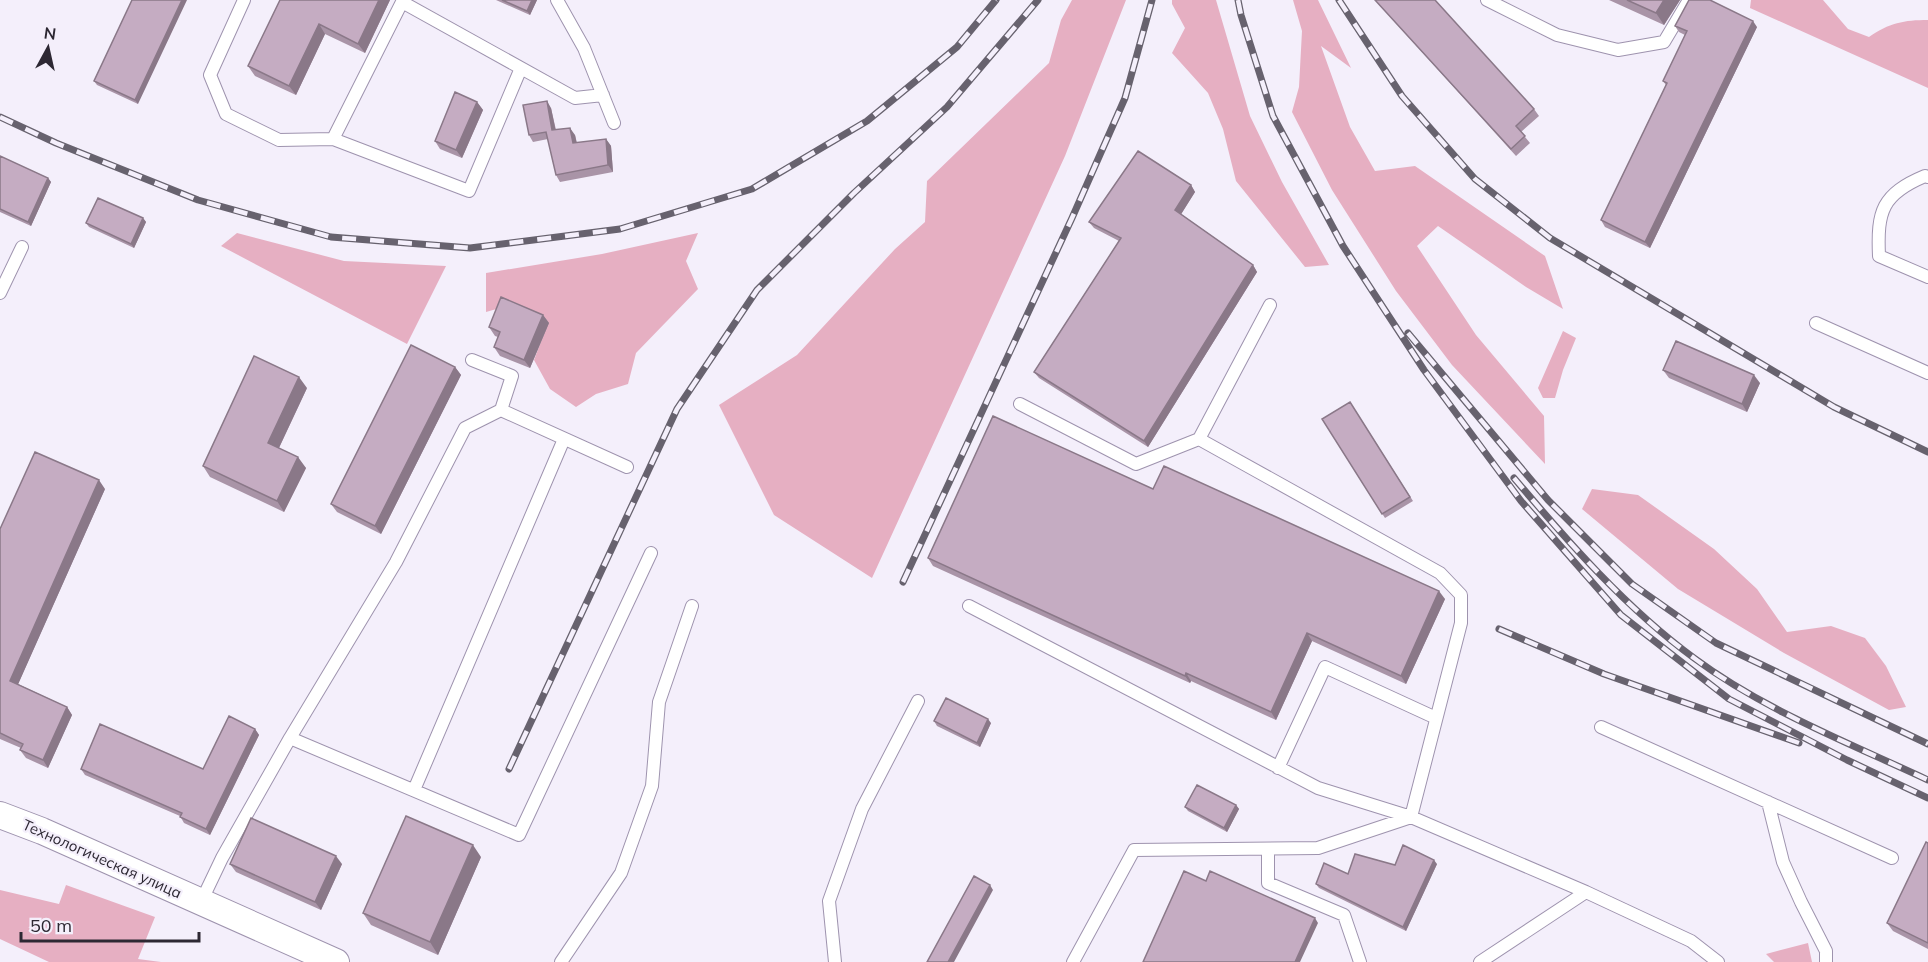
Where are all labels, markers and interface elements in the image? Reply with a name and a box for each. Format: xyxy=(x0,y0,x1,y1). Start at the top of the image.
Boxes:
north arrow xyxy=(18,18,78,78)
text: N xyxy=(43,22,57,44)
street label: Технологическая улица xyxy=(20,815,185,902)
scale bar xyxy=(21,905,200,943)
text: 50 m xyxy=(30,914,72,937)

